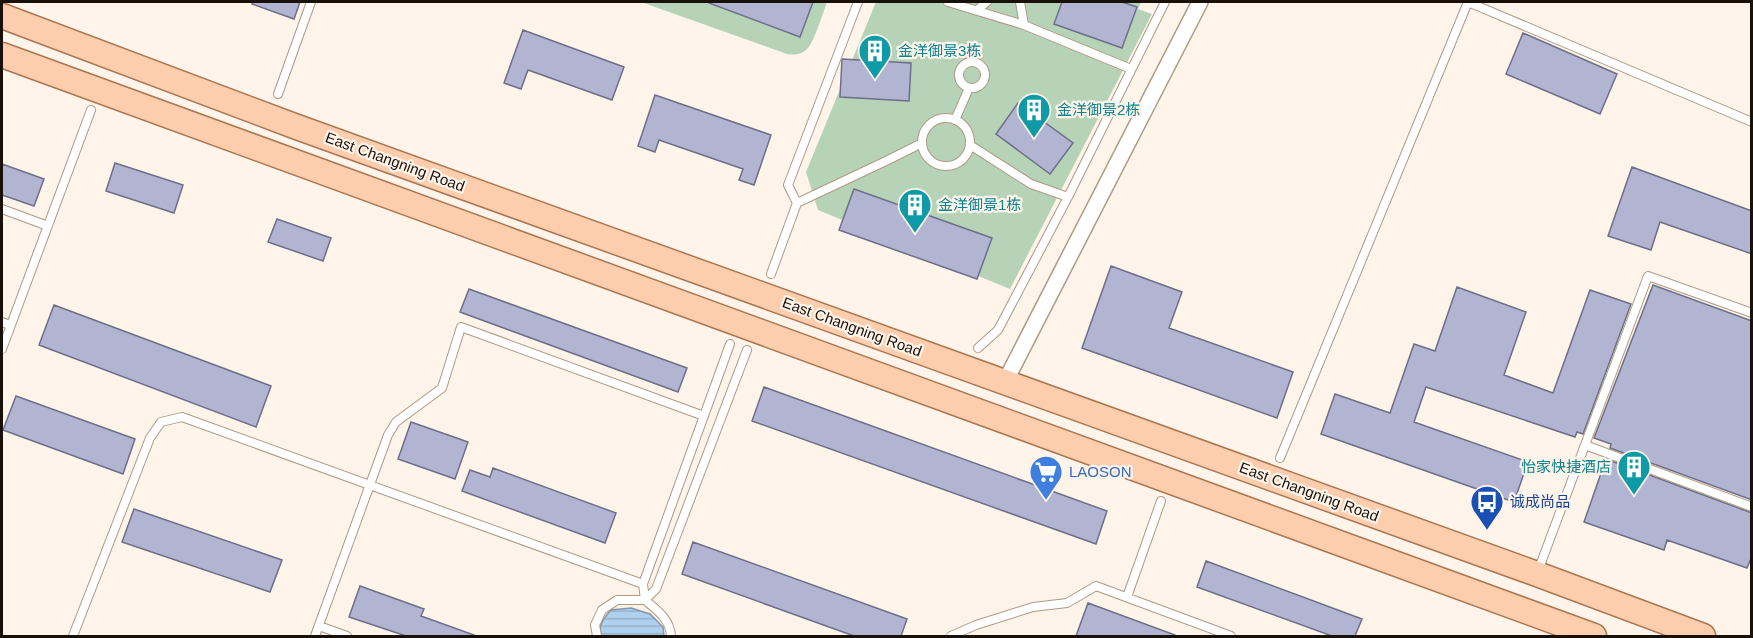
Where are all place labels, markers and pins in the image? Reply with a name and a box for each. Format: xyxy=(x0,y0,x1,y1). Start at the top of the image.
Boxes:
building icon: 金洋御景3栋 xyxy=(857,33,893,80)
place label: 金洋御景3栋 xyxy=(898,42,981,59)
building icon: 金洋御景2栋 xyxy=(1016,92,1052,139)
place label: 金洋御景2栋 xyxy=(1057,101,1140,118)
building icon: 金洋御景1栋 xyxy=(897,187,933,234)
place label: 金洋御景1栋 xyxy=(938,196,1021,213)
building icon: 怡家快捷酒店 xyxy=(1616,449,1652,496)
supermarket icon: LAOSON xyxy=(1028,454,1064,501)
place label: 怡家快捷酒店 xyxy=(1521,458,1611,475)
place label: LAOSON xyxy=(1069,463,1132,480)
bus stop icon: 诚成尚品 xyxy=(1469,484,1505,531)
place label: 诚成尚品 xyxy=(1510,493,1570,510)

